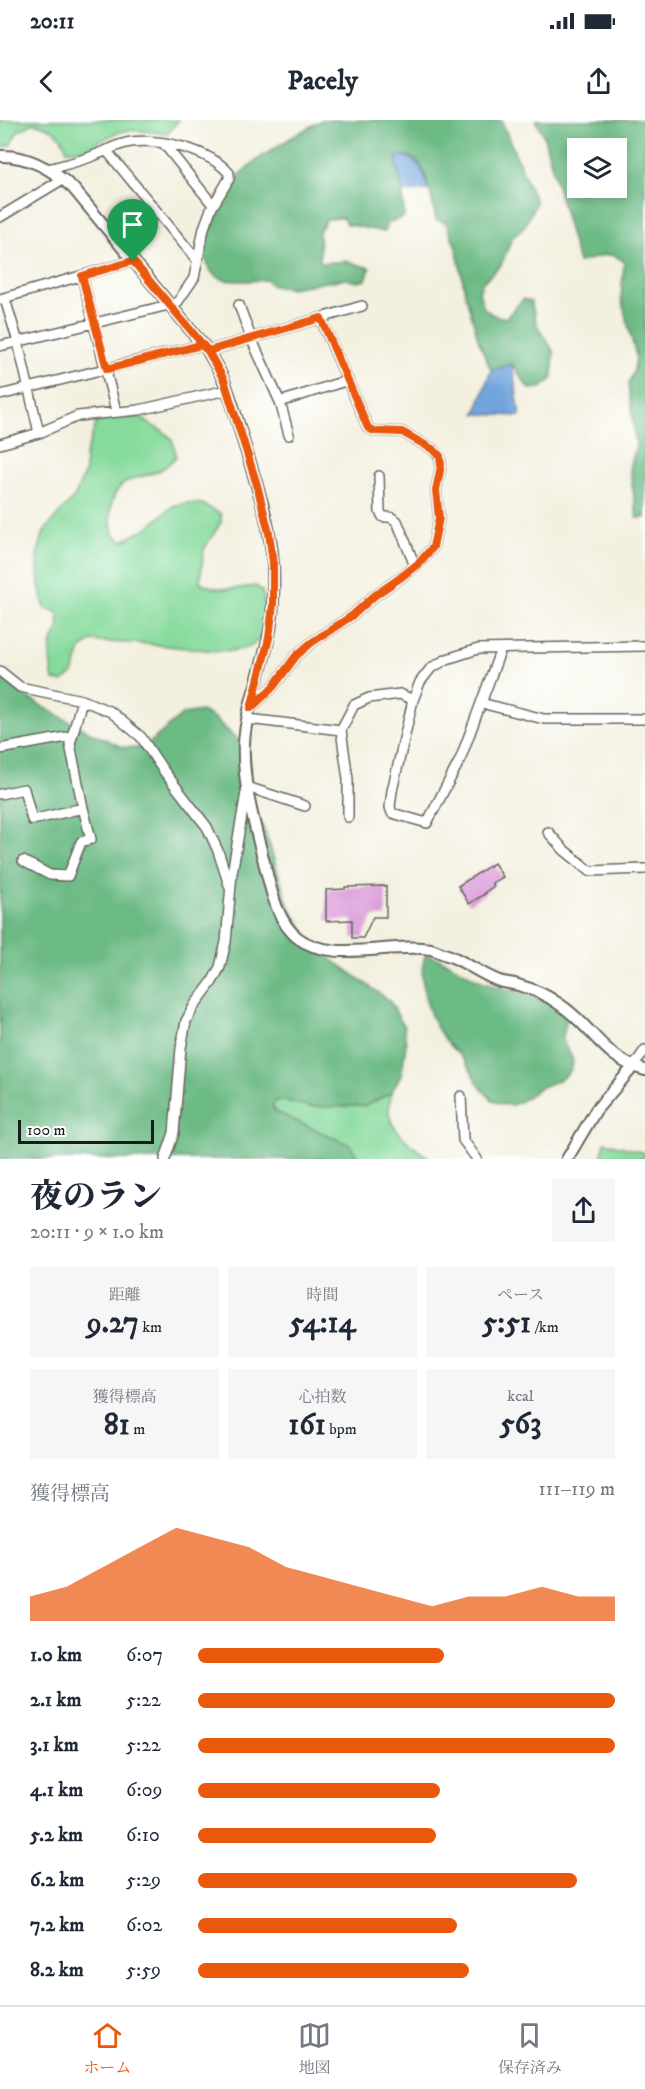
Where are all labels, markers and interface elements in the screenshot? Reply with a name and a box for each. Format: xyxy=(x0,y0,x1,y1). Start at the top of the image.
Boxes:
text: 20:11 xyxy=(30,8,75,35)
text: Pacely xyxy=(287,64,358,98)
icon: back xyxy=(30,65,63,98)
icon: share xyxy=(582,65,615,98)
map controls xyxy=(567,138,627,198)
button: layers xyxy=(567,138,627,198)
pin xyxy=(107,199,158,261)
icon: arrive xyxy=(116,208,149,241)
scale bar xyxy=(18,1117,154,1145)
text: 100 m xyxy=(27,1120,66,1140)
text: 夜のラン xyxy=(30,1177,162,1218)
button: share xyxy=(552,1179,615,1242)
text: 20:11 · 9 × 1.0 km xyxy=(30,1220,164,1245)
text: 距離 xyxy=(108,1285,141,1305)
text: 時間 xyxy=(306,1285,339,1305)
text: ペース xyxy=(497,1285,544,1305)
text: 9.27 xyxy=(87,1305,139,1342)
text: 54:14 xyxy=(289,1305,356,1342)
text: 5:51 xyxy=(482,1305,531,1342)
text: km xyxy=(139,1317,162,1337)
text: /km xyxy=(531,1317,559,1337)
text: kcal xyxy=(507,1386,534,1406)
text: 獲得標高 xyxy=(92,1387,157,1407)
text: 心拍数 xyxy=(298,1387,347,1407)
text: 563 xyxy=(500,1406,541,1443)
text: 81 xyxy=(104,1407,130,1444)
text: 161 xyxy=(288,1407,326,1444)
text: m xyxy=(130,1419,145,1439)
text: bpm xyxy=(326,1419,357,1439)
text: 111–119 m xyxy=(539,1477,615,1502)
text: 獲得標高 xyxy=(30,1482,110,1507)
text: 1.0 km xyxy=(30,1643,82,1668)
text: 6:07 xyxy=(126,1643,163,1668)
text: 2.1 km xyxy=(30,1688,81,1713)
text: 5:22 xyxy=(126,1688,161,1713)
text: 3.1 km xyxy=(30,1733,79,1758)
text: 5:22 xyxy=(126,1733,161,1758)
text: 4.1 km xyxy=(30,1778,83,1803)
text: 6:09 xyxy=(126,1778,162,1803)
text: 5.2 km xyxy=(30,1823,83,1848)
text: 6:10 xyxy=(126,1823,160,1848)
text: 6.2 km xyxy=(30,1868,84,1893)
text: 5:29 xyxy=(126,1868,161,1893)
text: 7.2 km xyxy=(30,1913,84,1938)
text: 6:02 xyxy=(126,1913,162,1938)
text: 8.2 km xyxy=(30,1958,84,1983)
text: 5:59 xyxy=(126,1958,161,1983)
tab: ホーム xyxy=(83,2019,131,2078)
tab: 地図 xyxy=(298,2019,331,2078)
tab: 保存済み xyxy=(498,2019,562,2078)

